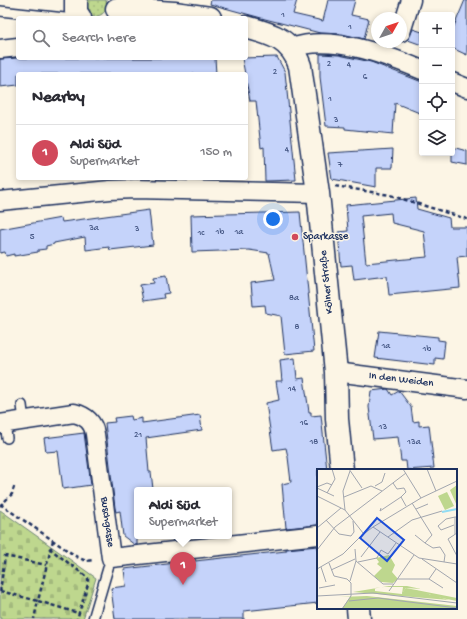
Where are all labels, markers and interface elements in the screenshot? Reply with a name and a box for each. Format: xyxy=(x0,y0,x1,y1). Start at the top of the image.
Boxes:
house number: 1 xyxy=(280,10,285,21)
north arrow xyxy=(371,12,407,48)
map controls xyxy=(419,12,455,156)
button: + xyxy=(419,12,455,48)
search box xyxy=(16,16,248,60)
house number: 1 xyxy=(347,22,352,33)
icon: search xyxy=(30,27,52,49)
text: Search here xyxy=(62,29,136,47)
button: − xyxy=(419,48,455,84)
house number: 2 xyxy=(327,59,332,70)
house number: 4 xyxy=(347,60,352,71)
house number: 2 xyxy=(273,67,278,78)
house number: 6 xyxy=(363,72,368,83)
button: locate xyxy=(419,84,455,120)
text: Nearby xyxy=(32,88,85,108)
house number: 1 xyxy=(327,94,332,105)
house number: 3 xyxy=(333,115,339,126)
button: layers xyxy=(419,120,455,156)
text: Aldi Süd xyxy=(70,136,121,154)
text: 1 xyxy=(42,145,48,160)
text: 150 m xyxy=(200,145,232,160)
house number: 4 xyxy=(285,145,290,156)
text: Supermarket xyxy=(70,154,139,169)
house number: 7 xyxy=(337,160,343,171)
your location xyxy=(263,209,283,229)
house number: 3a xyxy=(88,223,100,234)
house number: 3 xyxy=(134,224,140,235)
house number: 1b xyxy=(215,227,224,238)
house number: 1a xyxy=(234,227,244,238)
house number: 1c xyxy=(197,228,205,239)
place label: Sparkasse xyxy=(303,231,349,243)
house number: 5 xyxy=(30,232,35,243)
marker: Sparkasse xyxy=(290,232,300,242)
street label: Kölner Straße xyxy=(318,249,336,314)
house number: 8a xyxy=(289,293,300,304)
house number: 8 xyxy=(295,322,300,333)
house number: 1a xyxy=(381,341,391,352)
house number: 1b xyxy=(422,344,431,355)
street label: In den Weiden xyxy=(368,370,435,390)
house number: 14 xyxy=(287,384,297,395)
house number: 16 xyxy=(299,418,309,429)
house number: 13 xyxy=(378,422,387,433)
house number: 21 xyxy=(134,430,142,441)
house number: 18 xyxy=(309,437,318,448)
house number: 13a xyxy=(406,437,422,448)
inset map xyxy=(317,469,457,609)
popup xyxy=(134,487,232,539)
street label: Buschgasse xyxy=(97,495,117,548)
text: Aldi Süd xyxy=(149,497,199,515)
text: Supermarket xyxy=(149,515,217,530)
pin: 1 xyxy=(170,552,196,585)

